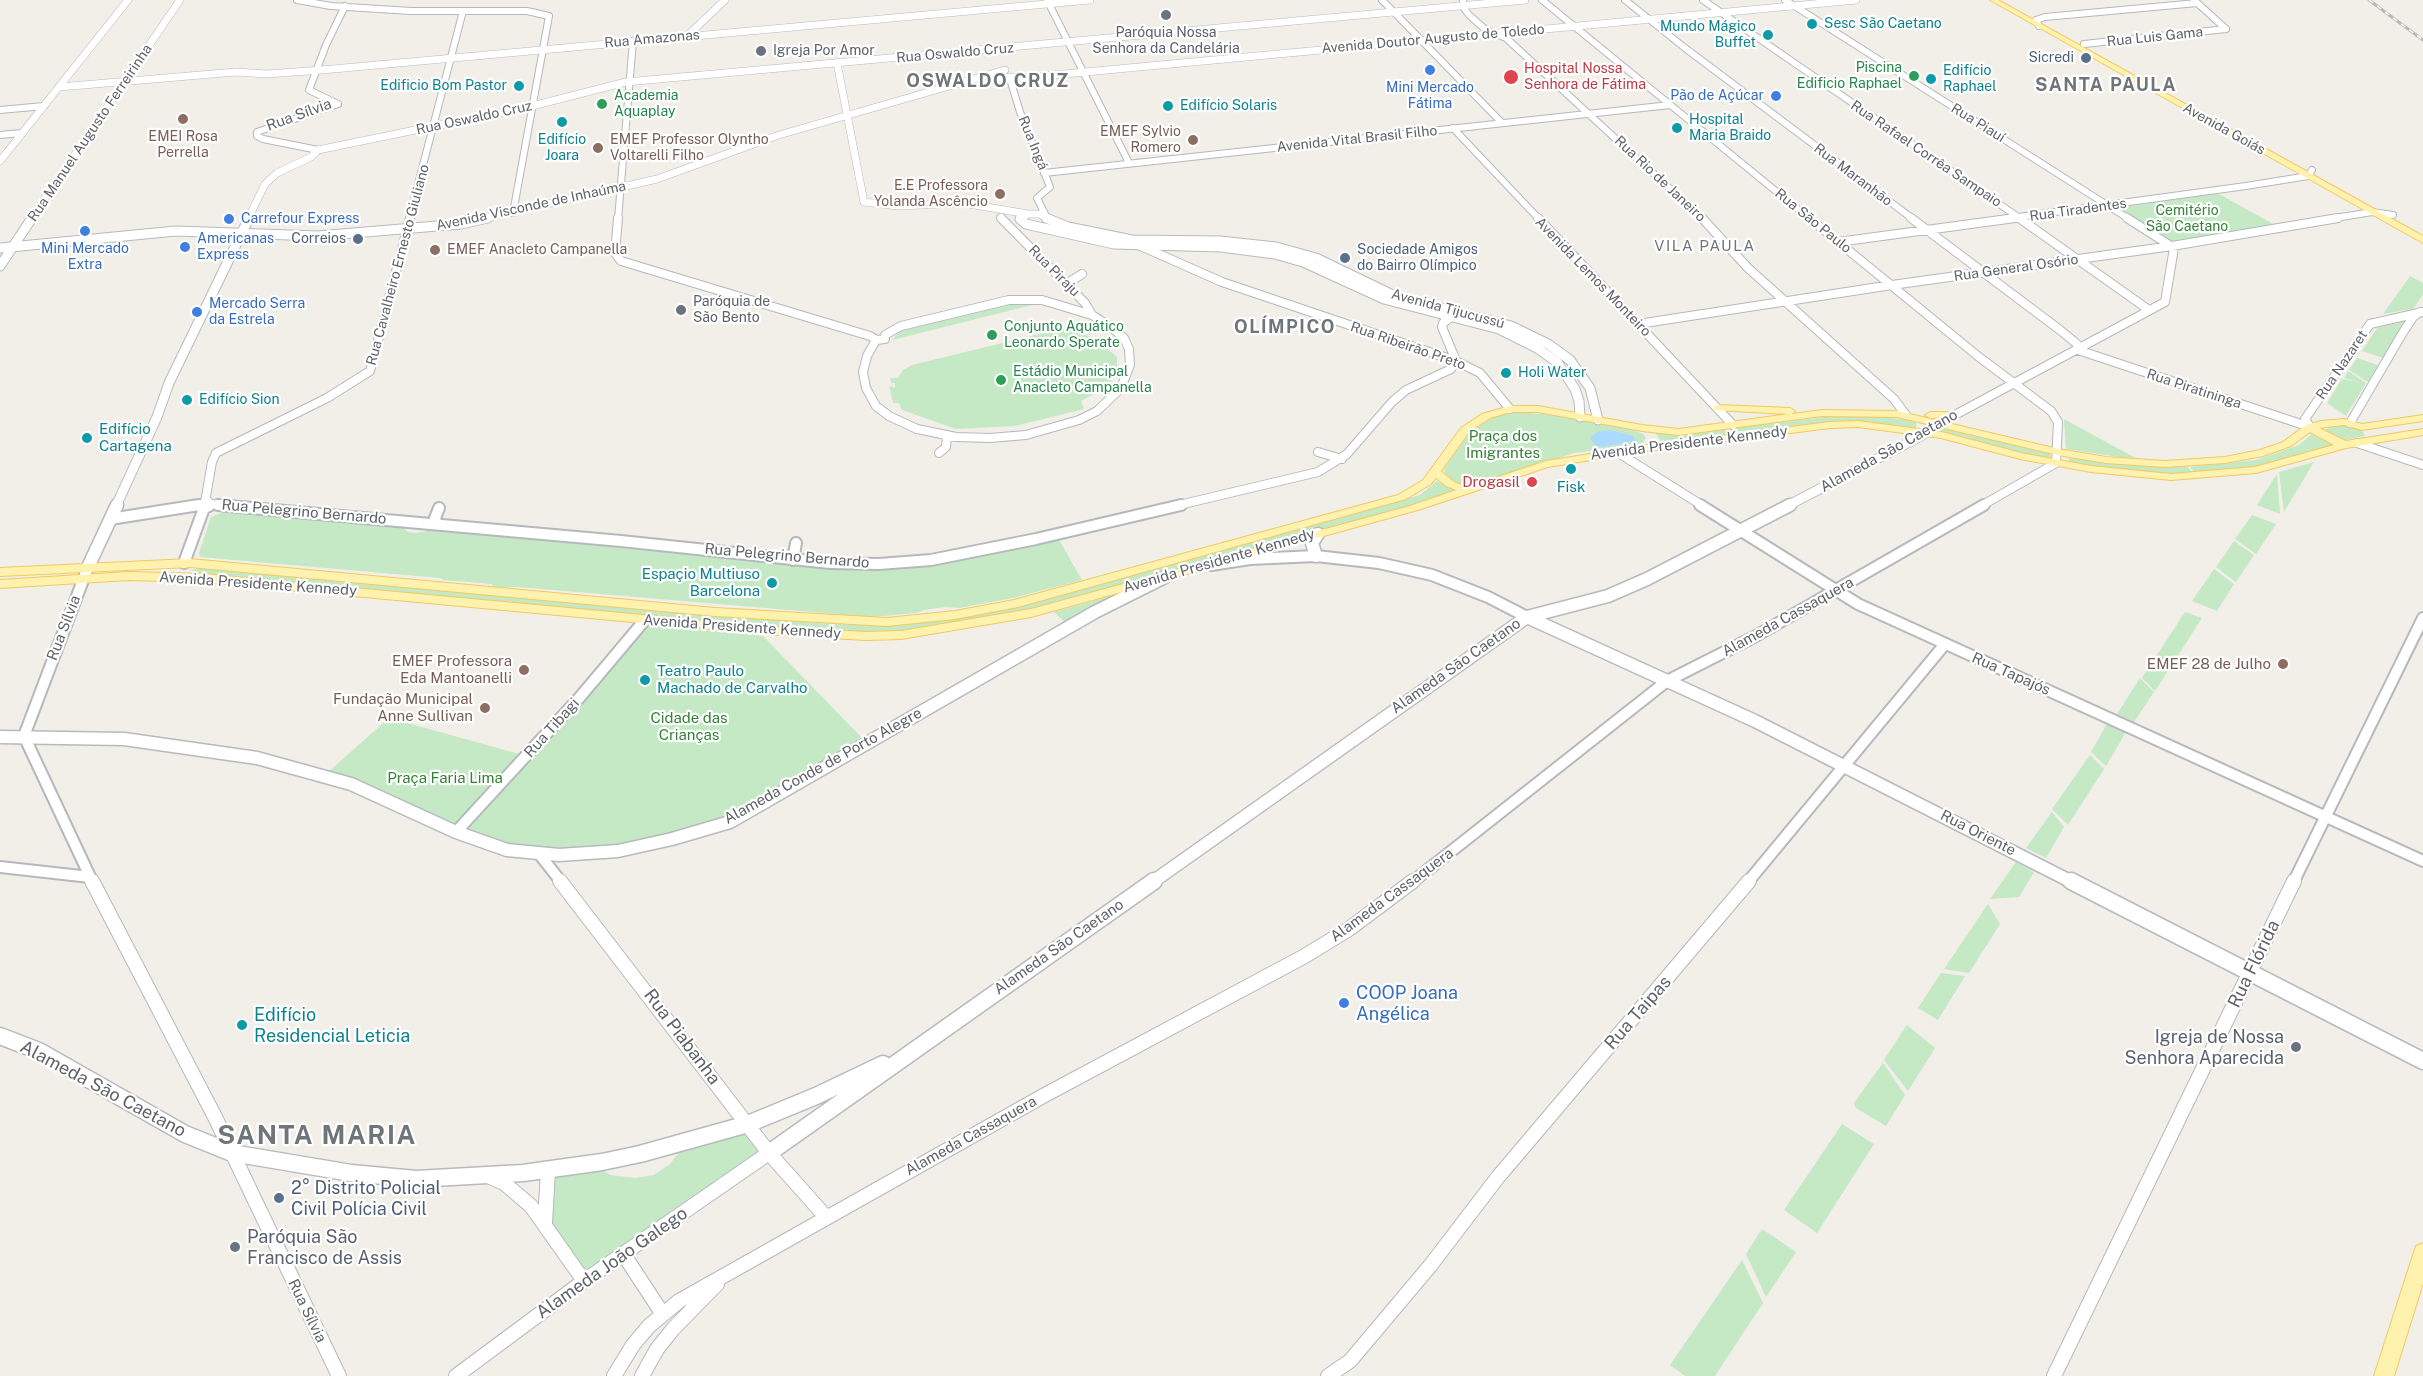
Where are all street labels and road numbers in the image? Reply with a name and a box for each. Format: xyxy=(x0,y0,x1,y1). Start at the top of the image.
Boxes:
street label: Avenida Doutor Augusto de Toledo xyxy=(1321,21,1545,57)
street label: Rua Luis Gama xyxy=(2106,24,2204,50)
street label: Rua Amazonas xyxy=(604,26,700,52)
street label: Rua Oswaldo Cruz xyxy=(896,39,1014,67)
street label: Rua Manuel Augusto Ferreirinha xyxy=(24,41,156,225)
street label: Rua Sílvia xyxy=(264,95,334,135)
street label: Rua Rafael Corrêa Sampaio xyxy=(1847,97,2005,211)
street label: Rua Oswaldo Cruz xyxy=(415,98,533,138)
street label: Rua Piauí xyxy=(1948,100,2008,146)
street label: Avenida Goiás xyxy=(2180,100,2268,158)
street label: Rua Ingá xyxy=(1015,113,1051,173)
street label: Avenida Vital Brasil Filho xyxy=(1276,122,1438,156)
street label: Rua Rio de Janeiro xyxy=(1611,132,1709,226)
street label: Rua Maranhão xyxy=(1811,140,1895,210)
street label: Rua Cavalheiro Ernesto Giuliano xyxy=(363,163,433,367)
street label: Avenida Visconde de Inhaúma xyxy=(434,178,628,234)
street label: Rua São Paulo xyxy=(1771,185,1855,257)
street label: Rua Tiradentes xyxy=(2028,195,2128,225)
street label: Avenida Lemos Monteiro xyxy=(1532,214,1654,340)
street label: Rua Piraju xyxy=(1025,242,1083,300)
street label: Rua General Osório xyxy=(1953,251,2079,285)
street label: Avenida Tijucussú xyxy=(1390,286,1506,332)
street label: Rua Ribeirão Preto xyxy=(1348,318,1468,374)
street label: Rua Nazaret xyxy=(2313,327,2371,403)
street label: Rua Piratininga xyxy=(2144,366,2244,412)
street label: Alameda São Caetano xyxy=(1817,406,1961,496)
street label: Avenida Presidente Kennedy xyxy=(1589,422,1789,464)
street label: Rua Pelegrino Bernardo xyxy=(221,496,387,528)
street label: Avenida Presidente Kennedy xyxy=(1121,525,1317,597)
street label: Rua Pelegrino Bernardo xyxy=(704,540,870,572)
street label: Avenida Presidente Kennedy xyxy=(158,568,358,600)
street label: Alameda Cassaquera xyxy=(1719,573,1857,661)
street label: Rua Sílvia xyxy=(43,593,85,663)
street label: Avenida Presidente Kennedy xyxy=(642,611,842,643)
street label: Alameda São Caetano xyxy=(1388,614,1524,718)
street label: Rua Tapajós xyxy=(1969,649,2053,699)
street label: Rua Tibagi xyxy=(521,695,583,761)
street label: Alameda Conde de Porto Alegre xyxy=(721,704,925,828)
street label: Rua Oriente xyxy=(1937,806,2019,860)
street label: Alameda Cassaquera xyxy=(1327,844,1457,946)
street label: Alameda São Caetano xyxy=(991,895,1127,999)
street label: Rua Flórida xyxy=(2224,917,2284,1011)
street label: Rua Taipas xyxy=(1600,972,1676,1054)
street label: Rua Piabanha xyxy=(639,985,725,1089)
street label: Alameda São Caetano xyxy=(16,1036,190,1142)
street label: Alameda Cassaquera xyxy=(902,1092,1040,1180)
street label: Alameda João Galego xyxy=(532,1203,692,1323)
street label: Rua Sílvia xyxy=(284,1276,330,1346)

